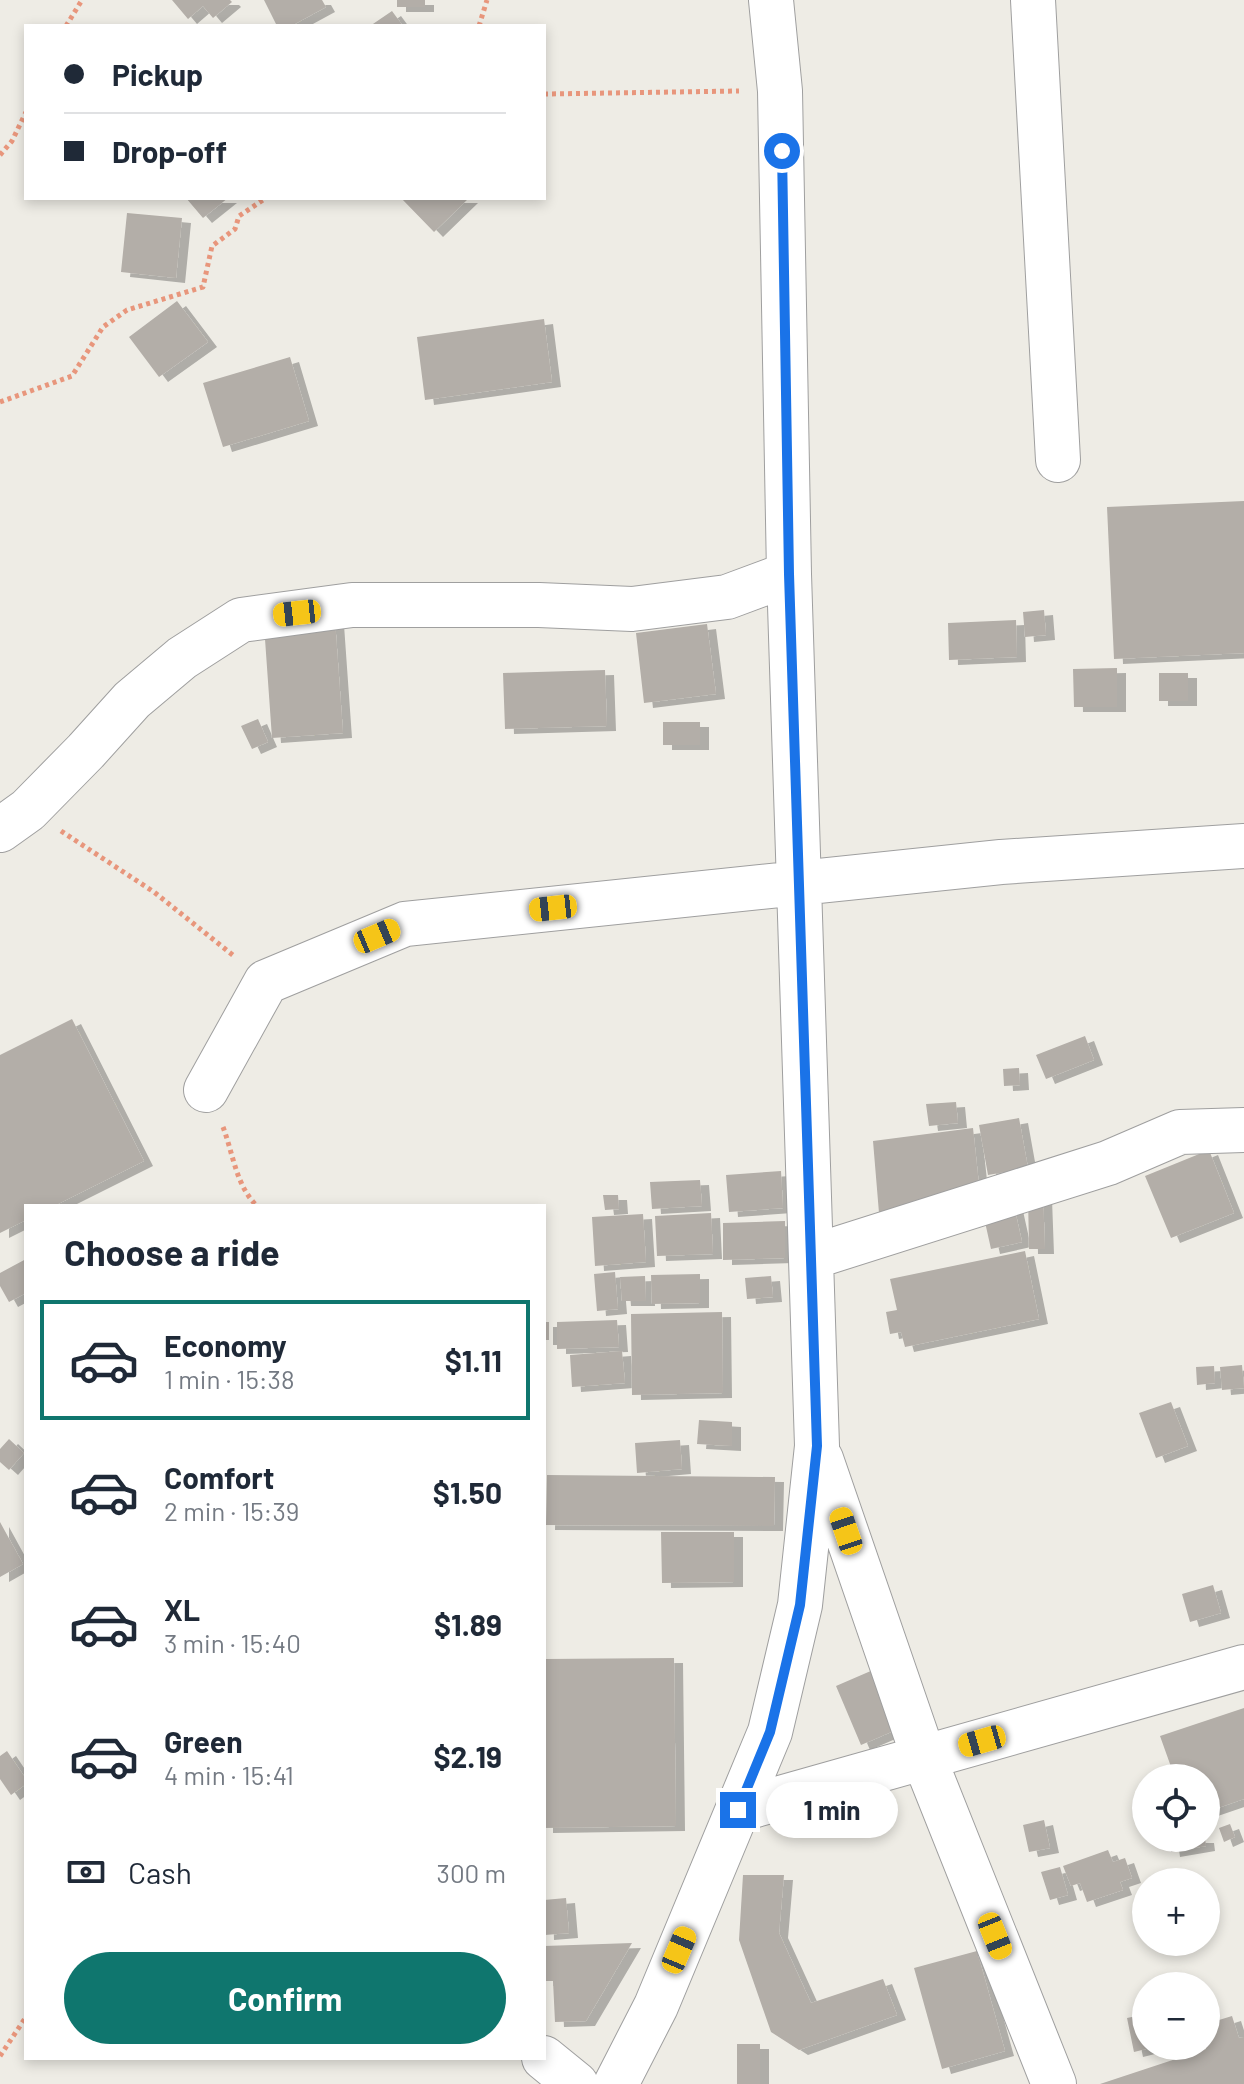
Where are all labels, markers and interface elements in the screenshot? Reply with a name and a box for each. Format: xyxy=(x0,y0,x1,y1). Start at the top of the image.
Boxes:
text: Pickup xyxy=(112,56,203,92)
text: Drop-off xyxy=(112,133,227,169)
route start xyxy=(764,133,800,169)
car xyxy=(272,599,322,627)
car xyxy=(528,894,578,922)
car xyxy=(350,916,404,956)
text: Choose a ride xyxy=(64,1230,280,1273)
icon: car xyxy=(68,1324,140,1396)
text: Economy xyxy=(164,1327,287,1363)
text: $1.11 xyxy=(445,1342,502,1378)
text: 1 min · 15:38 xyxy=(164,1363,295,1394)
icon: car xyxy=(68,1456,140,1528)
text: Comfort xyxy=(164,1459,274,1495)
text: $1.50 xyxy=(433,1474,502,1510)
text: 2 min · 15:39 xyxy=(164,1495,299,1526)
car xyxy=(827,1504,865,1558)
icon: car xyxy=(68,1588,140,1660)
text: XL xyxy=(164,1591,200,1627)
text: $1.89 xyxy=(434,1606,502,1642)
text: 3 min · 15:40 xyxy=(164,1627,301,1658)
icon: car xyxy=(68,1720,140,1792)
text: Green xyxy=(164,1723,243,1759)
car xyxy=(956,1723,1008,1759)
text: $2.19 xyxy=(433,1738,502,1774)
text: 4 min · 15:41 xyxy=(164,1759,294,1790)
map controls xyxy=(1132,1764,1220,2060)
button: locate xyxy=(1132,1764,1220,1852)
callout: 1 min xyxy=(766,1782,898,1838)
route end xyxy=(720,1792,756,1828)
text: 1 min xyxy=(804,1794,860,1825)
icon: cash xyxy=(64,1850,108,1894)
text: Cash xyxy=(128,1854,192,1890)
text: 300 m xyxy=(437,1857,506,1888)
button: + xyxy=(1132,1868,1220,1956)
car xyxy=(975,1909,1015,1963)
car xyxy=(659,1923,699,1977)
button: Confirm xyxy=(64,1952,506,2044)
button: − xyxy=(1132,1972,1220,2060)

